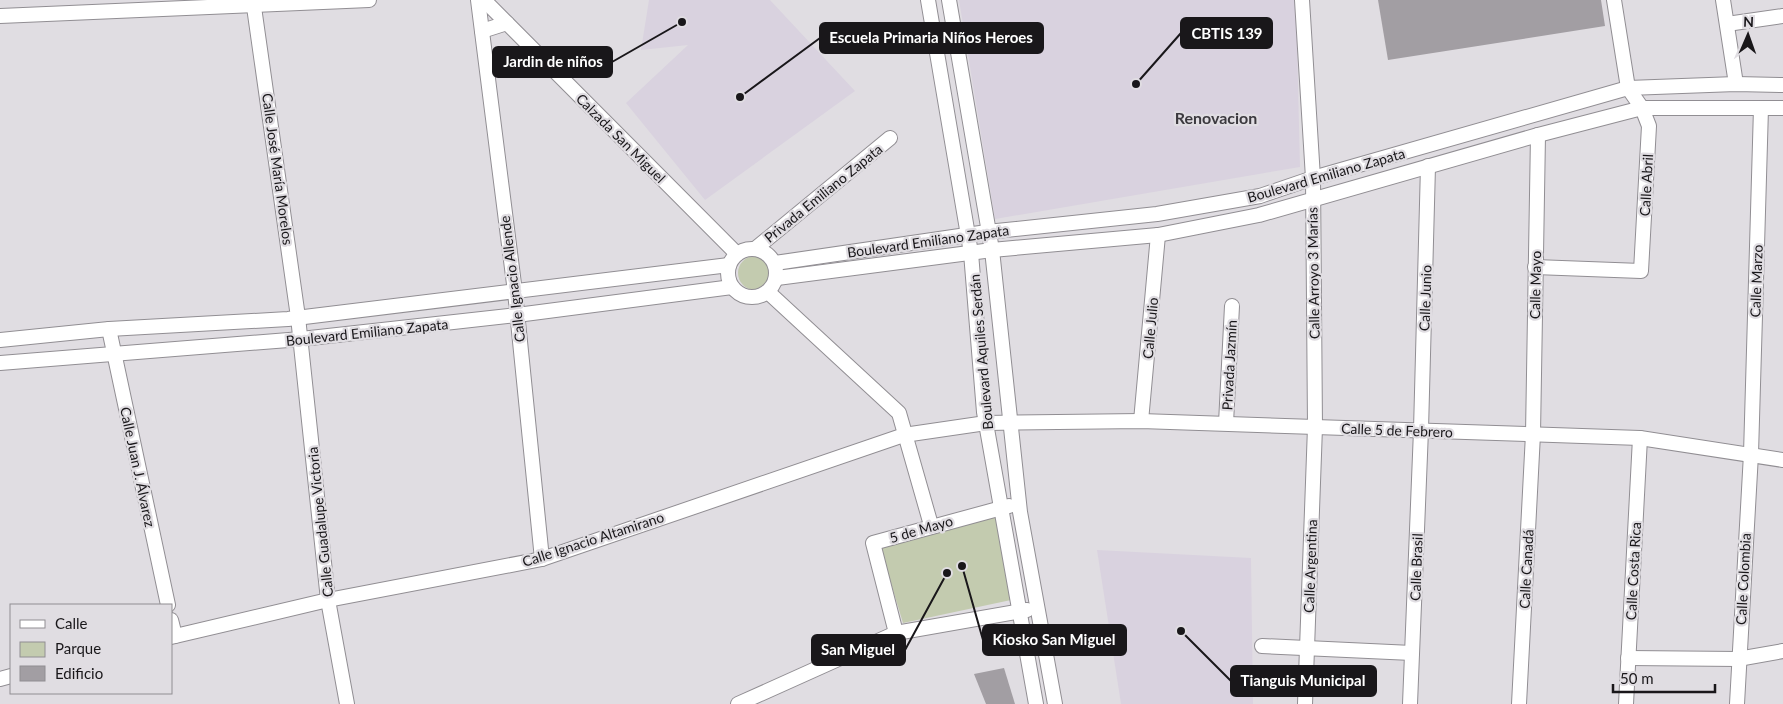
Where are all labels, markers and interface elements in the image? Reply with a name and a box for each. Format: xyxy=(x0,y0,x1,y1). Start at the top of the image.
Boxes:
north arrow xyxy=(1723,10,1773,60)
text: N xyxy=(1743,13,1754,30)
callout: CBTIS 139 xyxy=(1181,18,1272,48)
callout: Escuela Primaria Niños Heroes xyxy=(820,23,1043,53)
text: CBTIS 139 xyxy=(1191,24,1263,42)
text: Escuela Primaria Niños Heroes xyxy=(829,28,1033,46)
callout: Jardin de niños xyxy=(493,47,612,77)
text: Jardin de niños xyxy=(503,52,603,70)
street label: Calzada San Miguel xyxy=(573,90,669,186)
street label: Calle José María Morelos xyxy=(259,92,297,246)
district label: Renovacion xyxy=(1175,108,1257,127)
street label: Privada Emiliano Zapata xyxy=(761,140,885,246)
street label: Boulevard Emiliano Zapata xyxy=(1245,144,1407,206)
street label: Calle Abril xyxy=(1636,153,1656,217)
street label: Calle Arroyo 3 Marías xyxy=(1303,207,1323,339)
street label: Calle Ignacio Allende xyxy=(496,215,528,343)
street label: Boulevard Emiliano Zapata xyxy=(846,221,1010,261)
street label: Calle Marzo xyxy=(1746,244,1766,318)
street label: Calle Mayo xyxy=(1526,251,1544,319)
street label: Calle Junio xyxy=(1415,265,1435,331)
street label: Boulevard Aquiles Serdán xyxy=(966,274,996,430)
street label: Calle Julio xyxy=(1139,297,1161,359)
street label: Boulevard Emiliano Zapata xyxy=(285,315,449,349)
street label: Privada Jazmín xyxy=(1218,319,1240,411)
street label: Calle Juan J. Álvarez xyxy=(117,405,159,529)
street label: Calle 5 de Febrero xyxy=(1341,420,1453,440)
street label: Calle Guadalupe Victoria xyxy=(304,446,336,598)
street label: Calle Ignacio Altamirano xyxy=(520,508,666,570)
street label: 5 de Mayo xyxy=(887,512,955,546)
street label: Calle Argentina xyxy=(1300,519,1320,613)
street label: Calle Costa Rica xyxy=(1622,521,1644,621)
street label: Calle Canadá xyxy=(1515,529,1537,609)
street label: Calle Brasil xyxy=(1406,533,1426,601)
street label: Calle Colombia xyxy=(1732,533,1754,625)
legend xyxy=(10,604,172,694)
text: Calle xyxy=(55,614,88,632)
callout: Kiosko San Miguel xyxy=(983,625,1126,655)
text: Kiosko San Miguel xyxy=(992,630,1116,648)
callout: San Miguel xyxy=(812,635,905,665)
text: Parque xyxy=(55,639,101,657)
text: San Miguel xyxy=(821,640,895,658)
scale bar xyxy=(1613,662,1716,694)
text: Edificio xyxy=(55,664,103,682)
callout: Tianguis Municipal xyxy=(1231,666,1376,696)
text: 50 m xyxy=(1620,669,1654,687)
text: Tianguis Municipal xyxy=(1241,671,1365,689)

